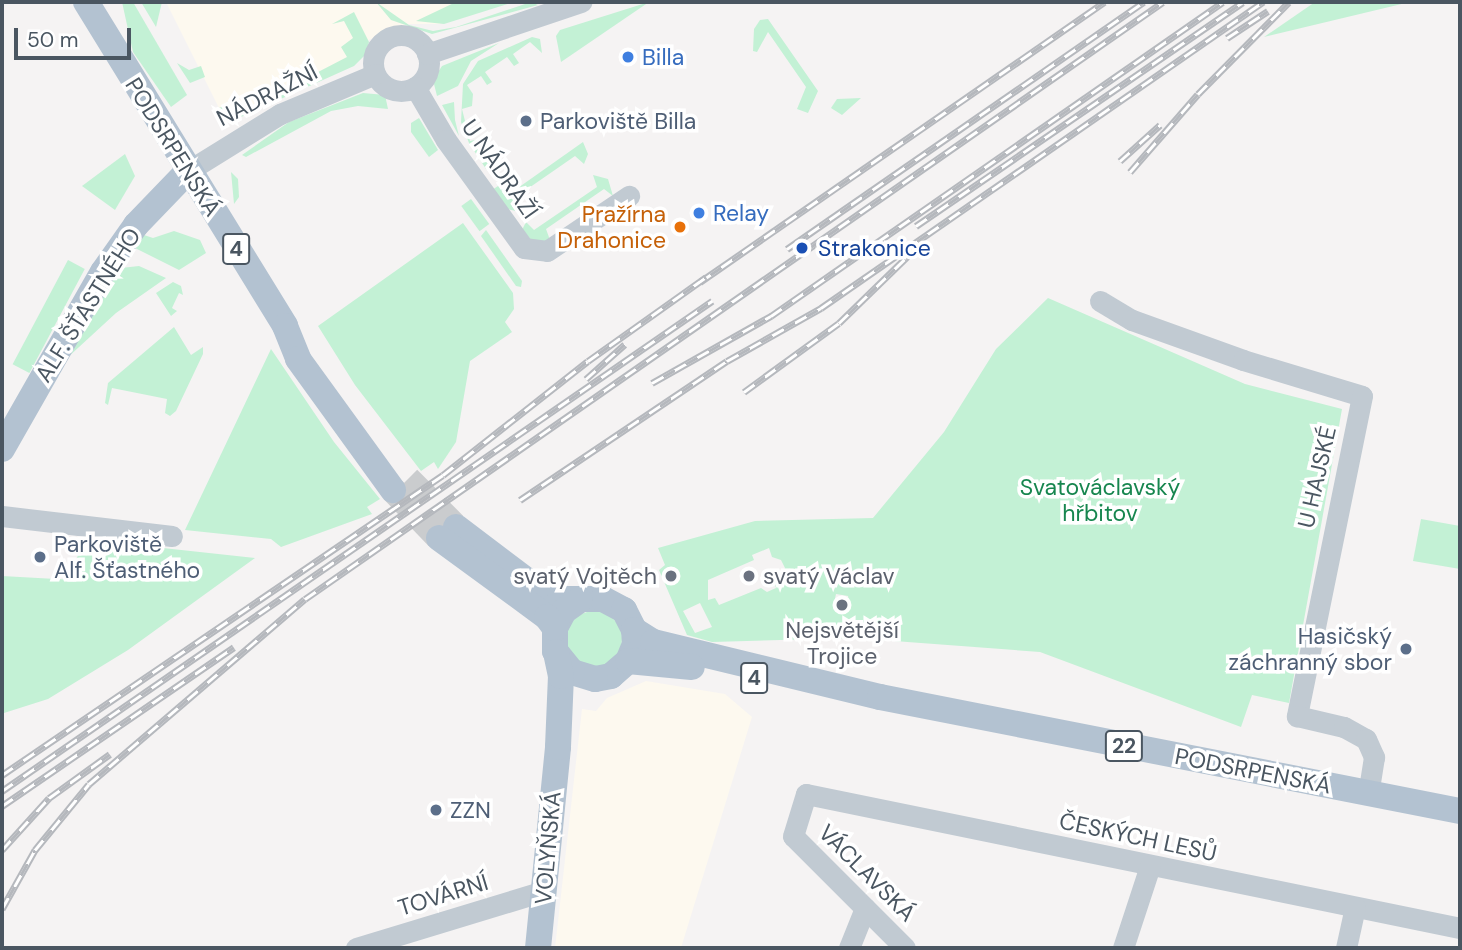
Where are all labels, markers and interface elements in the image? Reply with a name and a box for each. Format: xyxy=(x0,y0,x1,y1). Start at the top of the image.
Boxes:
scale bar xyxy=(18,14,135,58)
text: 50 m xyxy=(27,26,78,54)
place label: Billa xyxy=(642,43,684,71)
marker: Billa xyxy=(620,49,636,65)
street label: NÁDRAŽNÍ xyxy=(212,58,322,132)
street label: PODSRPENSKÁ xyxy=(119,73,227,221)
place label: Parkoviště Billa xyxy=(540,107,696,135)
marker: Parkoviště Billa xyxy=(518,113,534,129)
street label: U NÁDRAŽÍ xyxy=(456,114,544,224)
place label: Relay xyxy=(713,199,769,227)
place label: Pražírna Drahonice xyxy=(557,200,666,254)
marker: Relay xyxy=(691,205,707,221)
marker: Pražírna Drahonice xyxy=(672,219,688,235)
street label: ALF. ŠŤASTNÉHO xyxy=(30,223,146,387)
road number: 4 xyxy=(222,232,250,266)
place label: Strakonice xyxy=(818,234,931,262)
marker: Strakonice xyxy=(792,238,812,258)
street label: U HAJSKÉ xyxy=(1292,424,1342,530)
park label: Svatováclavský hřbitov xyxy=(1020,473,1180,527)
place label: Parkoviště Alf. Šťastného xyxy=(54,530,200,584)
marker: Parkoviště Alf. Šťastného xyxy=(32,549,48,565)
place label: svatý Vojtěch xyxy=(513,562,657,590)
place label: svatý Václav xyxy=(763,562,895,590)
marker: svatý Vojtěch xyxy=(663,568,679,584)
marker: svatý Václav xyxy=(741,568,757,584)
marker: Nejsvětější Trojice xyxy=(834,597,850,613)
place label: Nejsvětější Trojice xyxy=(785,616,899,670)
place label: Hasičský záchranný sbor xyxy=(1228,622,1392,676)
marker: Hasičský záchranný sbor xyxy=(1398,641,1414,657)
road number: 4 xyxy=(740,660,768,696)
road number: 22 xyxy=(1105,728,1143,764)
street label: PODSRPENSKÁ xyxy=(1173,742,1333,800)
street label: VOLYŇSKÁ xyxy=(529,790,567,906)
place label: ZZN xyxy=(450,796,491,824)
marker: ZZN xyxy=(428,802,444,818)
street label: ČESKÝCH LESŮ xyxy=(1057,807,1219,867)
street label: VÁCLAVSKÁ xyxy=(813,819,921,927)
street label: TOVÁRNÍ xyxy=(395,868,491,922)

